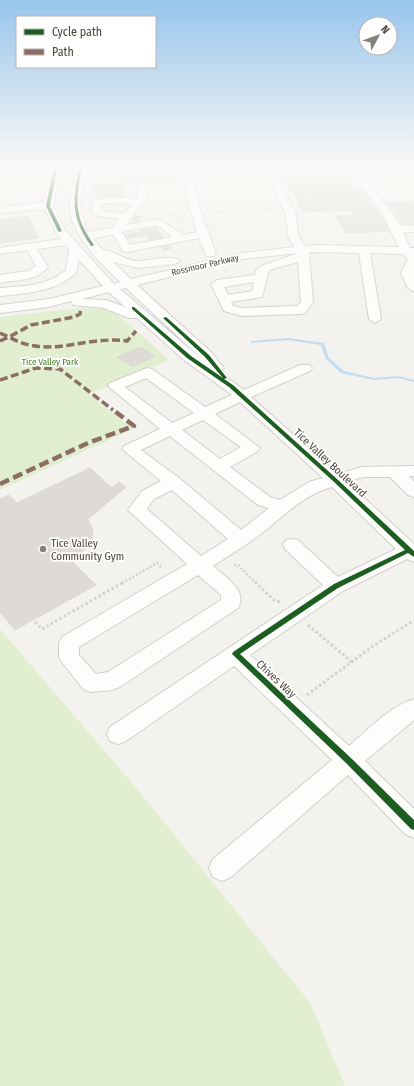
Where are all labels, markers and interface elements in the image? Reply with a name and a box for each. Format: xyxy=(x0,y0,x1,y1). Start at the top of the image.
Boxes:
legend xyxy=(16,16,156,68)
north arrow xyxy=(358,16,398,56)
text: N xyxy=(378,23,392,37)
text: Cycle path xyxy=(52,25,102,39)
text: Path xyxy=(52,45,74,59)
street label: Rossmoor Parkway xyxy=(170,252,240,278)
park label: Tice Valley Park xyxy=(22,357,79,367)
street label: Tice Valley Boulevard xyxy=(291,426,369,500)
place label: Tice Valley Community Gym xyxy=(51,537,124,563)
marker: Tice Valley Community Gym xyxy=(38,544,48,554)
street label: Chives Way xyxy=(253,657,299,701)

